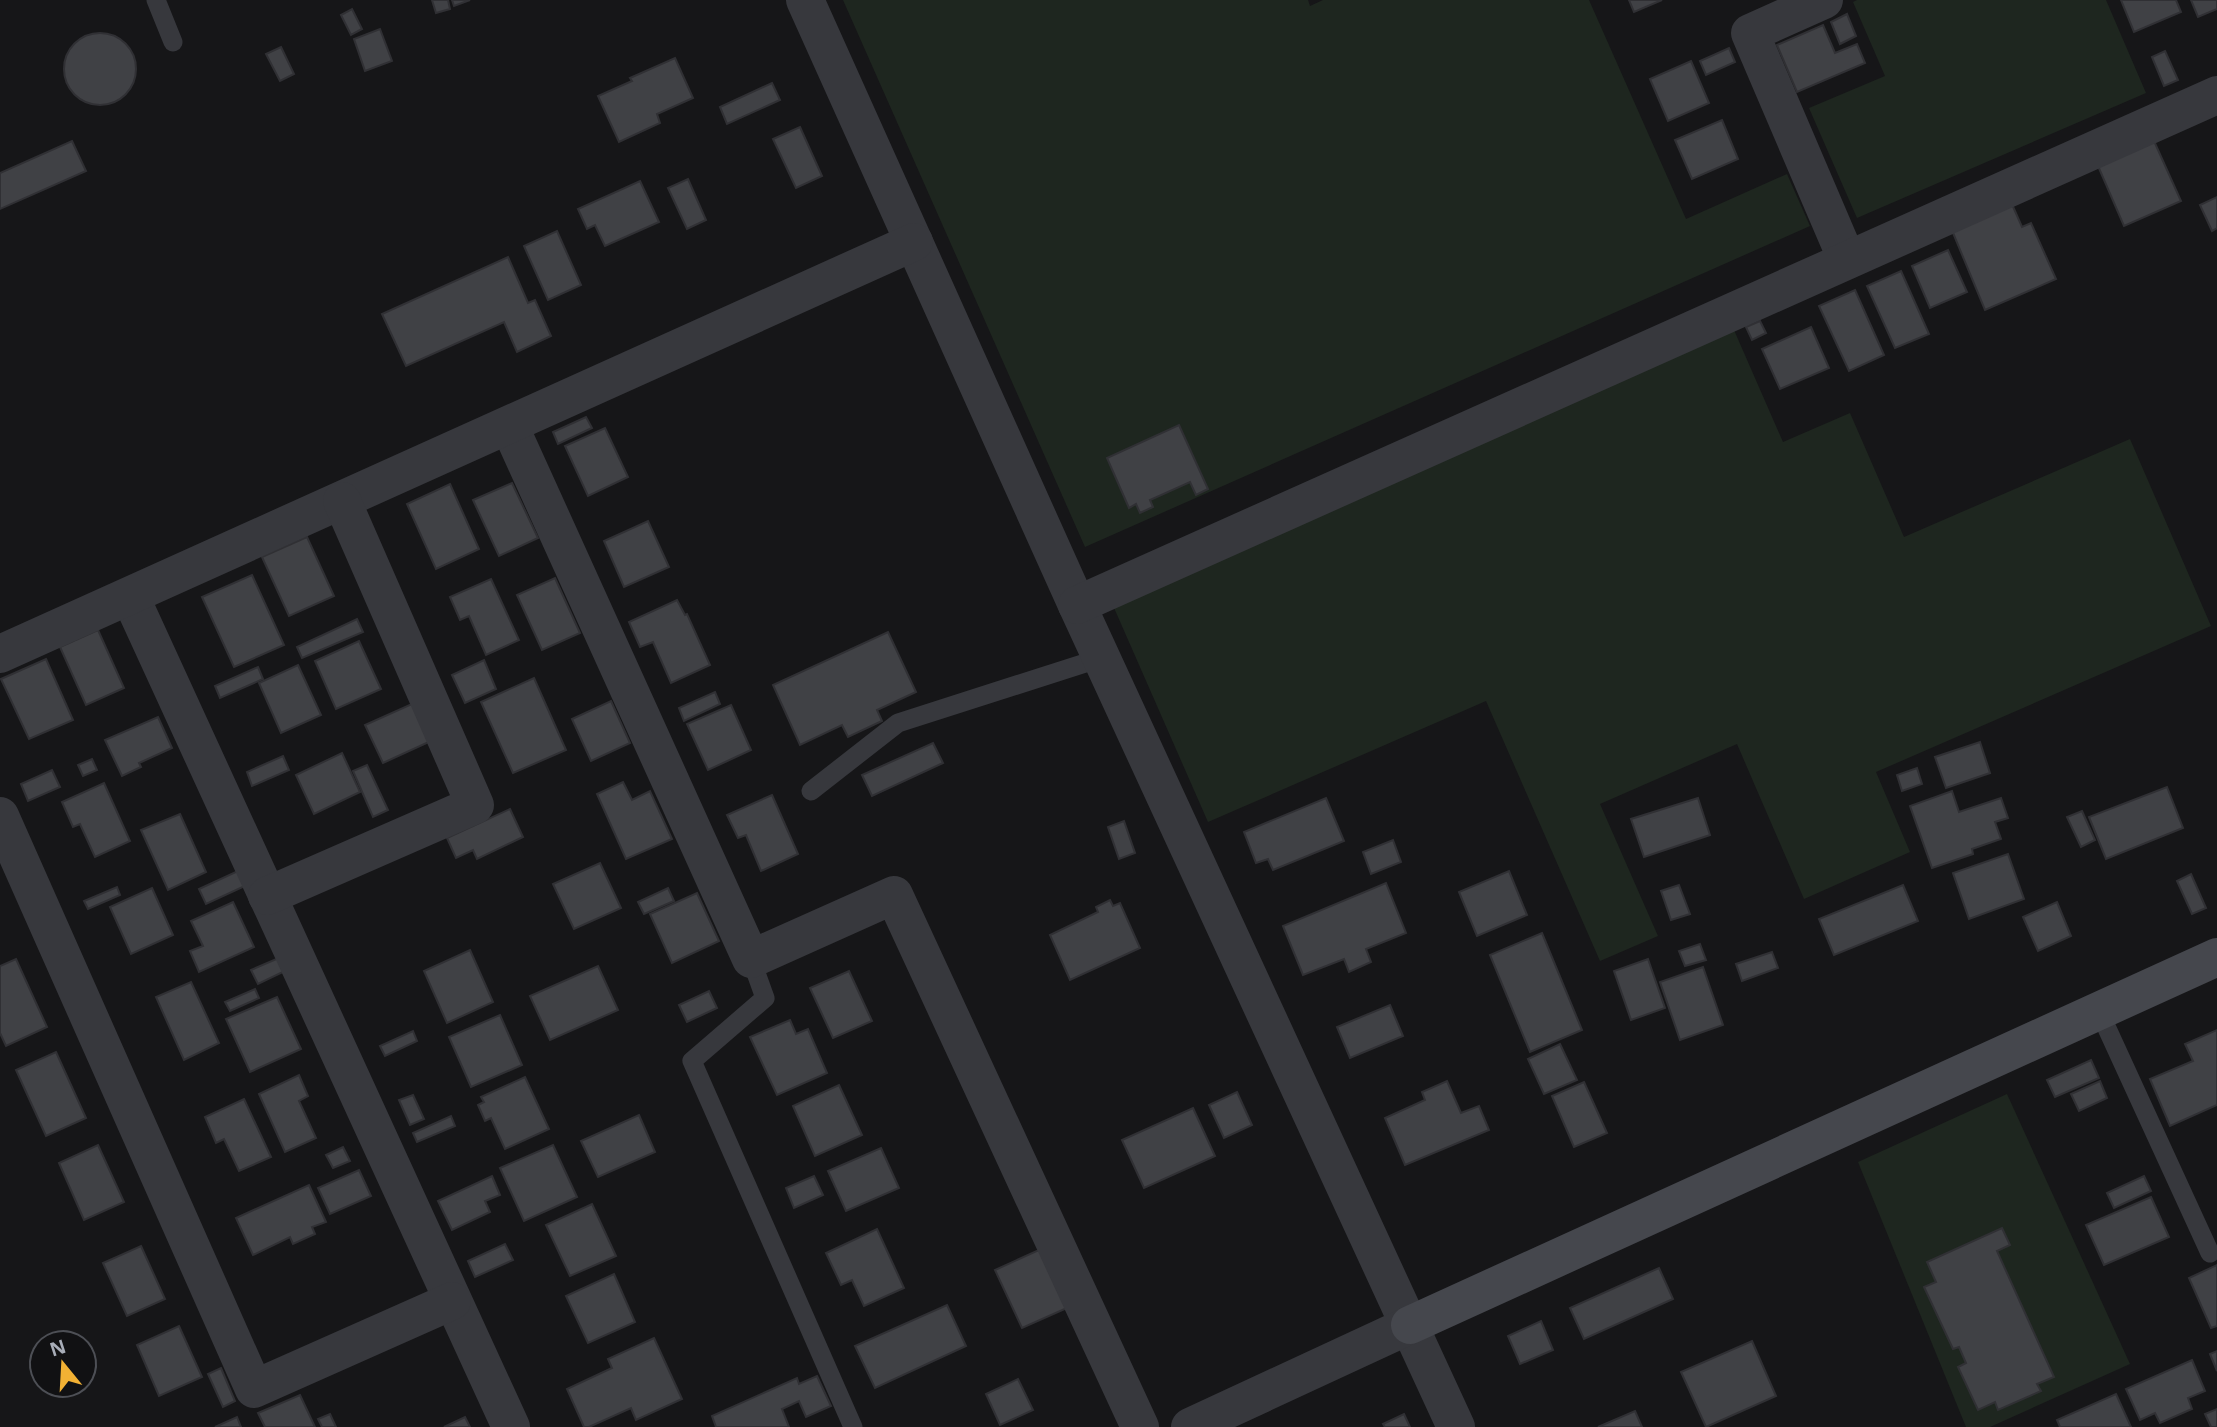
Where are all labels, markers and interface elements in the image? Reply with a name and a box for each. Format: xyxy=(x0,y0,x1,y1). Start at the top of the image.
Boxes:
north arrow xyxy=(28,1329,98,1399)
text: N xyxy=(46,1333,69,1363)

